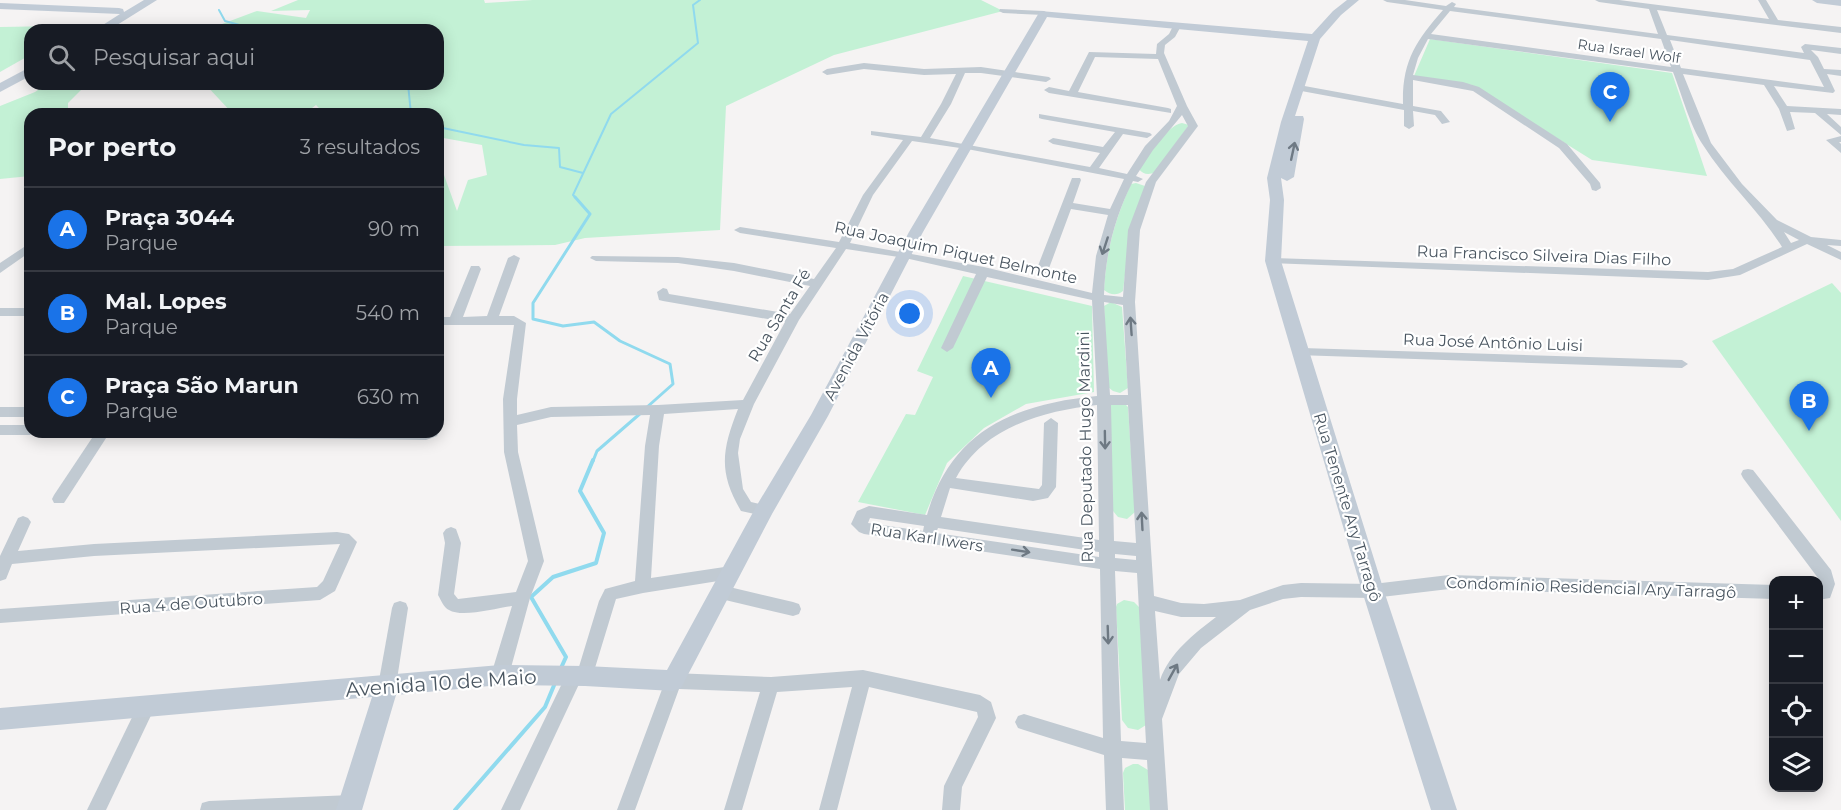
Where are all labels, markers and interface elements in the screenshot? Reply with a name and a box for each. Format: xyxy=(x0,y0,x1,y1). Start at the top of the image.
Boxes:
search box xyxy=(24,24,444,90)
street label: Rua Israel Wolf xyxy=(1576,35,1683,67)
icon: search xyxy=(45,41,78,74)
text: Pesquisar aqui xyxy=(93,44,255,71)
pin: C xyxy=(1590,72,1630,122)
text: Por perto xyxy=(48,131,176,163)
text: 3 resultados xyxy=(300,135,420,159)
one-way arrow xyxy=(1287,142,1299,161)
text: Praça 3044 xyxy=(105,204,234,231)
text: A xyxy=(60,217,75,241)
text: 90 m xyxy=(368,217,420,241)
street label: Rua Joaquim Piquet Belmonte xyxy=(833,217,1079,288)
text: Parque xyxy=(105,231,178,255)
one-way arrow xyxy=(1099,236,1110,255)
street label: Rua Francisco Silveira Dias Filho xyxy=(1416,242,1672,269)
street label: Rua Santa Fé xyxy=(744,265,815,365)
text: Mal. Lopes xyxy=(105,288,227,315)
street label: Avenida Vitória xyxy=(820,289,893,404)
your location xyxy=(895,299,924,328)
text: B xyxy=(60,301,75,325)
text: 540 m xyxy=(356,301,420,325)
text: Parque xyxy=(105,315,178,339)
one-way arrow xyxy=(1125,317,1136,337)
street label: Rua José Antônio Luisi xyxy=(1403,330,1583,355)
street label: Rua Deputado Hugo Mardini xyxy=(1074,331,1097,563)
pin: A xyxy=(972,348,1010,398)
text: Praça São Marun xyxy=(105,372,299,399)
pin: B xyxy=(1790,382,1828,431)
text: C xyxy=(60,385,75,409)
text: 630 m xyxy=(357,385,420,409)
text: Parque xyxy=(105,399,178,423)
street label: Rua Tenente Ary Tarragô xyxy=(1310,410,1385,604)
one-way arrow xyxy=(1099,430,1111,450)
one-way arrow xyxy=(1137,512,1148,532)
street label: Rua Karl Iwers xyxy=(869,519,985,556)
one-way arrow xyxy=(1011,546,1030,557)
street label: Condomínio Residencial Ary Tarragô xyxy=(1446,573,1736,602)
map controls xyxy=(1769,576,1823,792)
button: + xyxy=(1769,576,1823,630)
street label: Rua 4 de Outubro xyxy=(119,589,263,618)
one-way arrow xyxy=(1103,625,1114,645)
button: − xyxy=(1769,630,1823,684)
street label: Avenida 10 de Maio xyxy=(345,664,537,702)
one-way arrow xyxy=(1167,664,1179,681)
button: locate xyxy=(1769,684,1823,738)
button: layers xyxy=(1769,738,1823,792)

